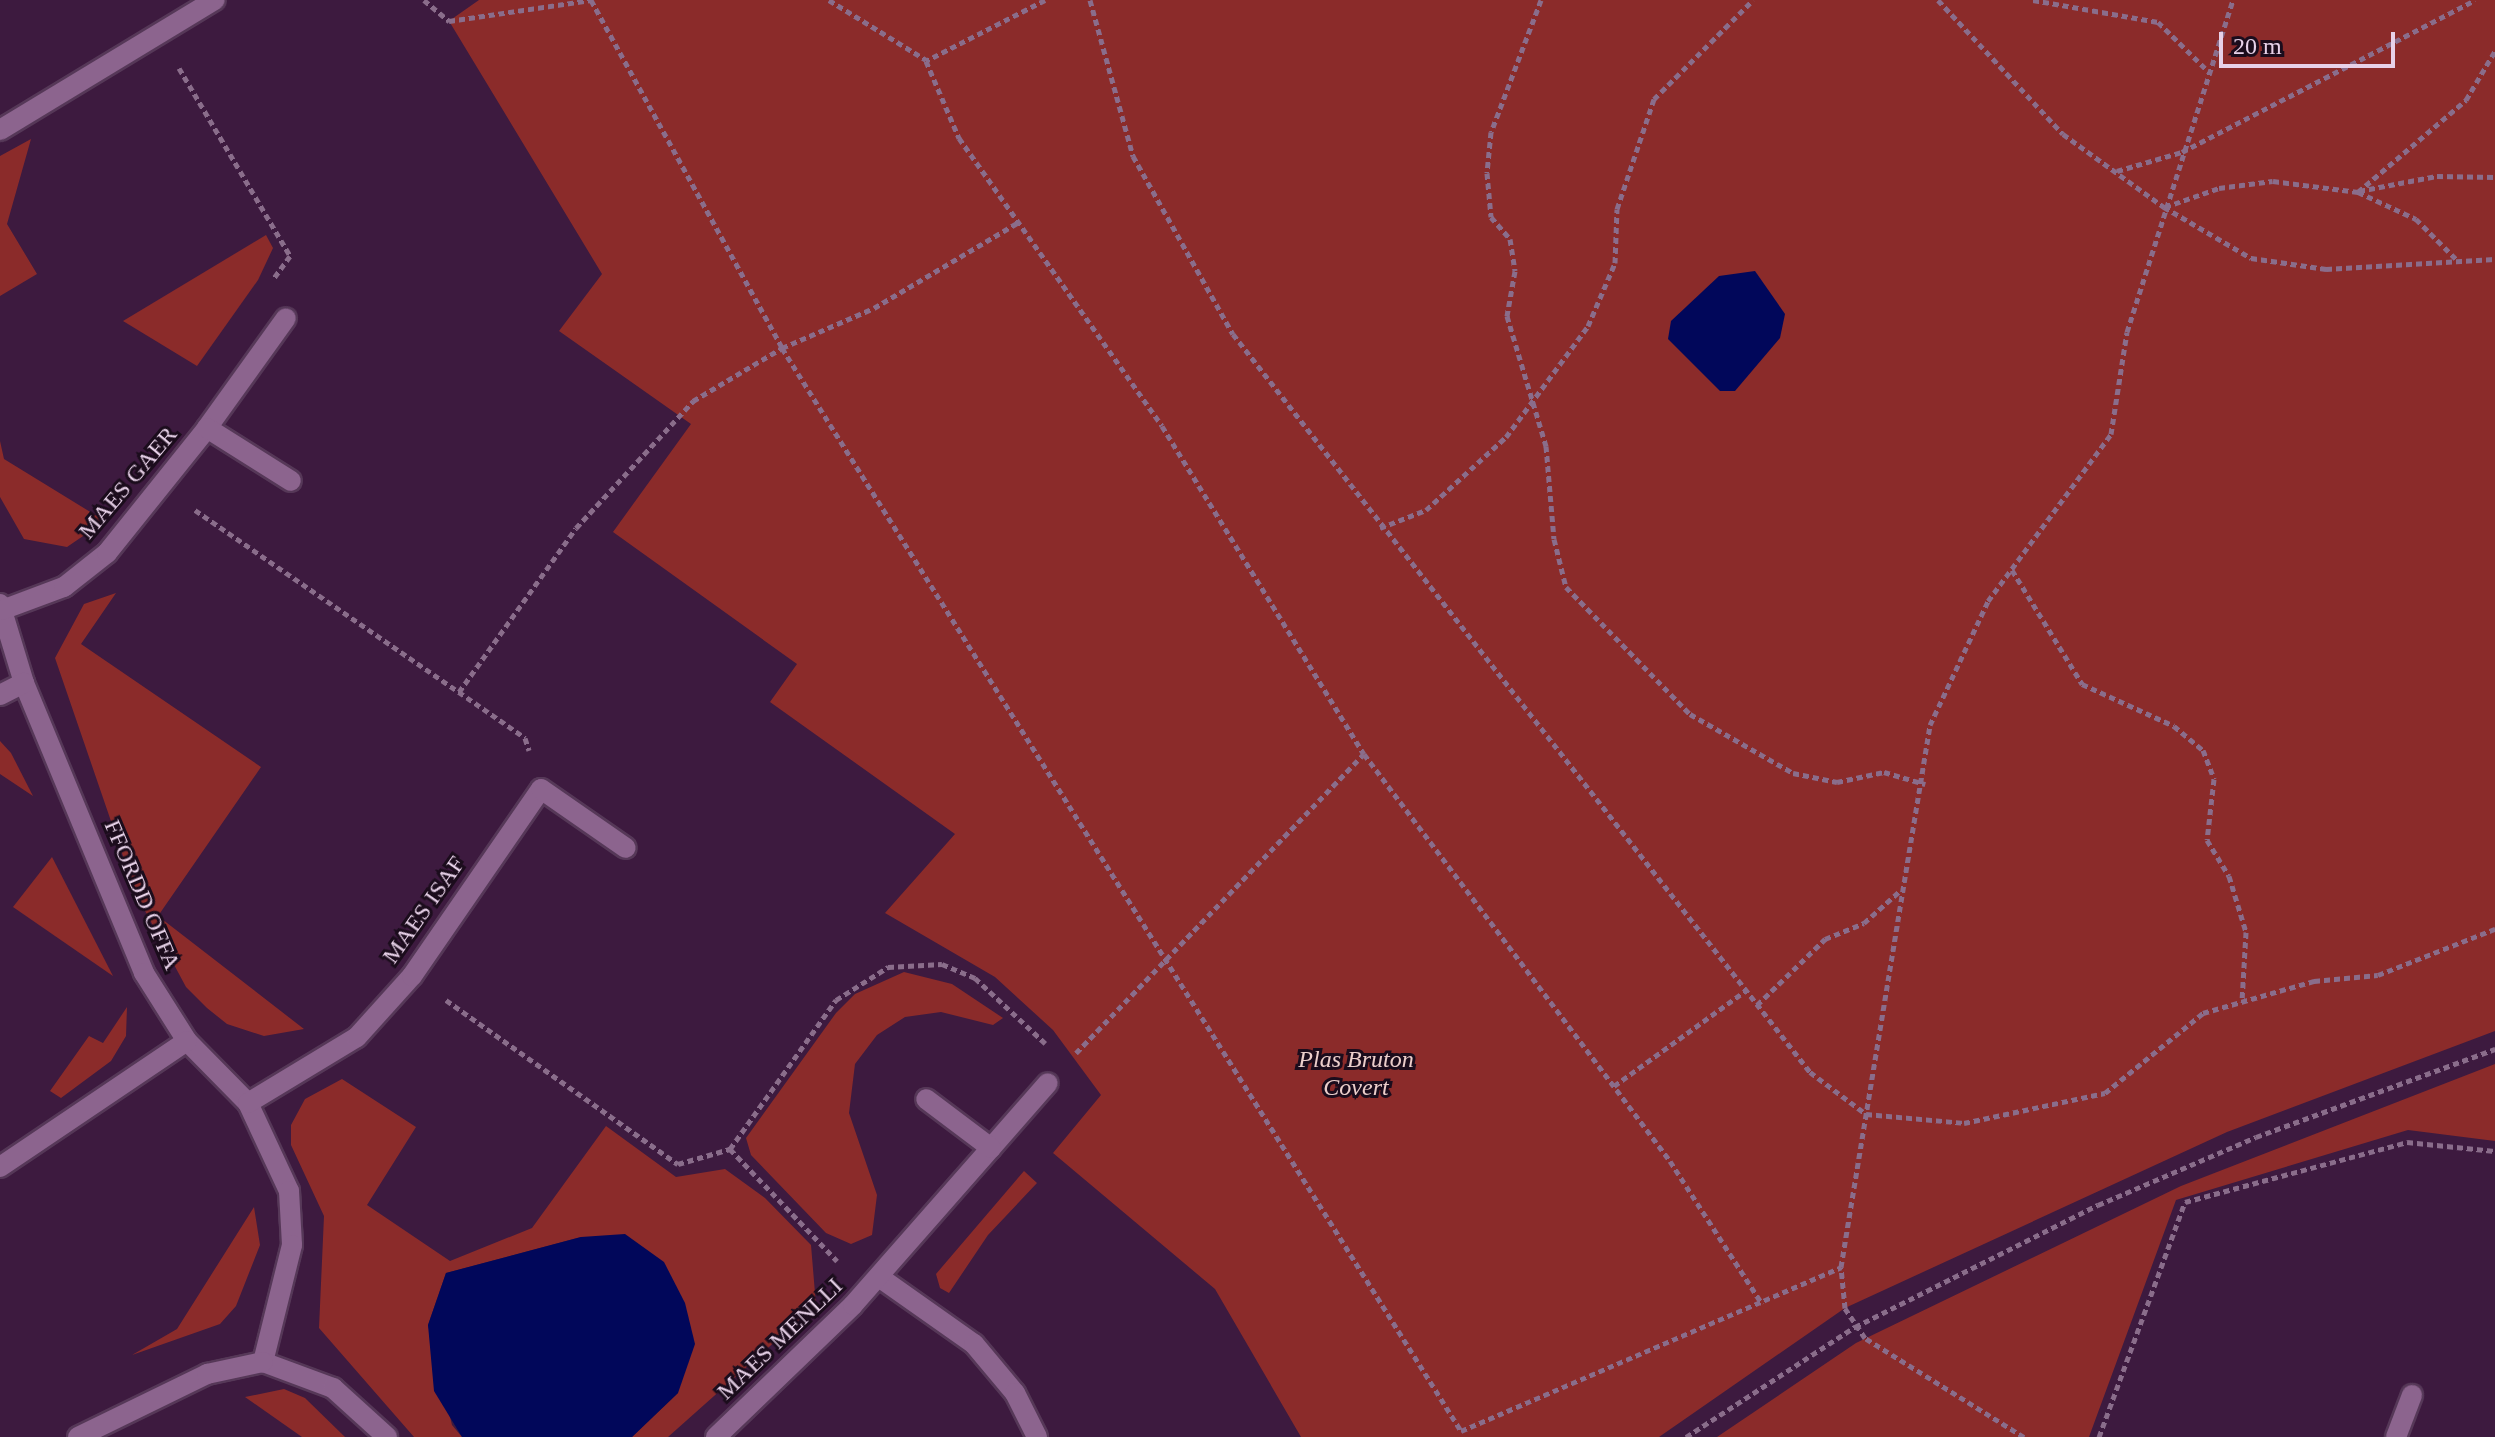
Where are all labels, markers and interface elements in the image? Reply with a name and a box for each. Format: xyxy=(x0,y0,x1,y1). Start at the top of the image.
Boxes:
scale bar xyxy=(2223,16,2399,66)
text: 20 m xyxy=(2233,33,2282,59)
street label: MAES GAER xyxy=(73,421,183,545)
street label: FFORDD OFFA xyxy=(97,816,187,974)
street label: MAES ISAF xyxy=(376,851,472,969)
park label: Plas Bruton Covert xyxy=(1298,1046,1414,1102)
street label: MAES MENLLI xyxy=(711,1272,849,1406)

